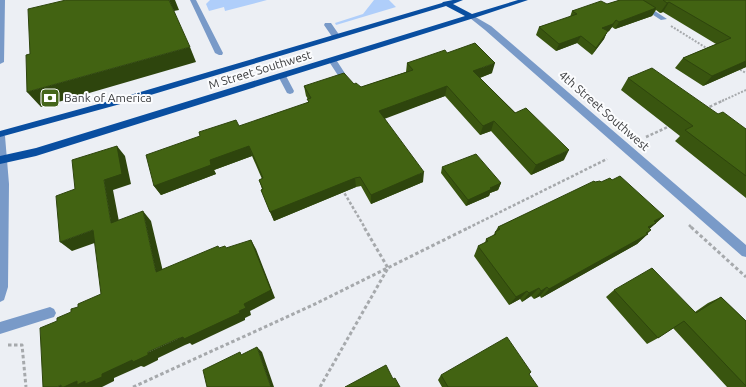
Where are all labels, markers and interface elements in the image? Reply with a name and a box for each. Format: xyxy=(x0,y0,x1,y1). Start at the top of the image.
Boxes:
street label: M Street Southwest xyxy=(207,48,313,91)
street label: 4th Street Southwest xyxy=(557,68,652,153)
bank icon: Bank of America xyxy=(39,87,61,109)
place label: Bank of America xyxy=(64,91,152,104)

